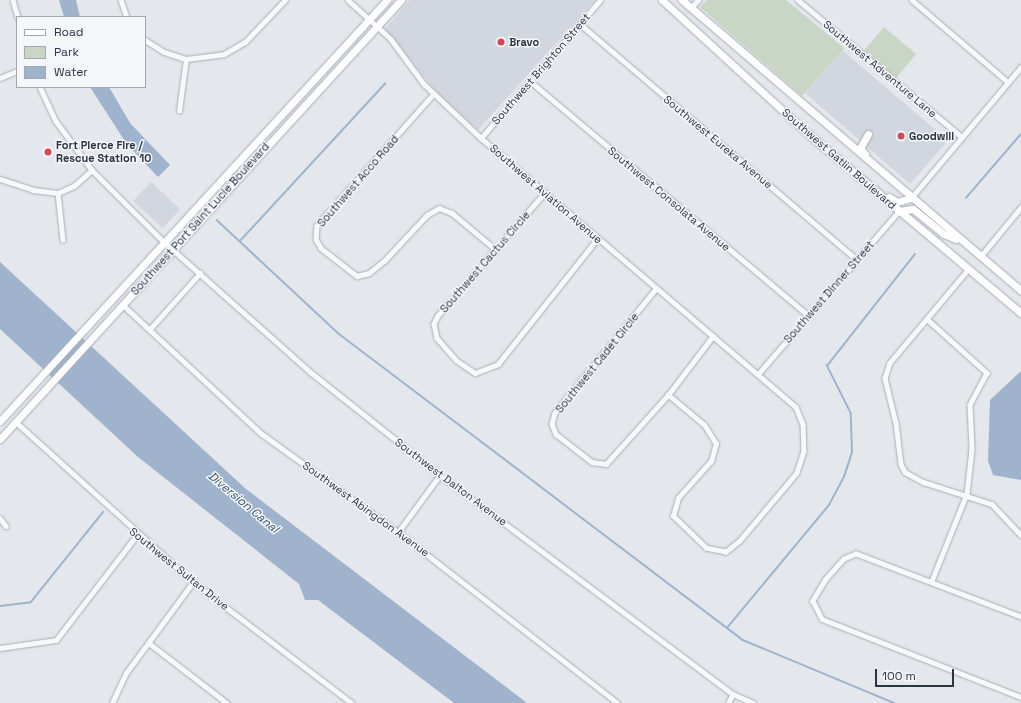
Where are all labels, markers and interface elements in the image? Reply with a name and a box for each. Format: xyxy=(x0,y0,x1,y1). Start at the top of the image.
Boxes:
street label: Southwest Brighton Street xyxy=(489,11,593,127)
legend xyxy=(16,16,146,88)
street label: Southwest Adventure Lane xyxy=(820,18,940,120)
text: Road xyxy=(54,24,83,40)
place label: Bravo xyxy=(509,35,539,49)
marker: Bravo xyxy=(496,37,506,47)
text: Park xyxy=(54,44,79,60)
text: Water xyxy=(54,64,88,80)
street label: Southwest Eureka Avenue xyxy=(661,93,775,191)
street label: Southwest Gatlin Boulevard xyxy=(779,106,899,212)
place label: Goodwill xyxy=(909,129,954,143)
marker: Goodwill xyxy=(896,131,906,141)
street label: Southwest Acco Road xyxy=(314,132,402,230)
place label: Fort Pierce Fire / Rescue Station 10 xyxy=(56,139,151,165)
street label: Southwest Port Saint Lucie Boulevard xyxy=(128,140,272,298)
street label: Southwest Aviation Avenue xyxy=(487,141,605,247)
street label: Southwest Consolata Avenue xyxy=(605,144,733,254)
marker: Fort Pierce Fire / Rescue Station 10 xyxy=(43,147,53,157)
street label: Southwest Cactus Circle xyxy=(437,208,533,316)
street label: Southwest Dinner Street xyxy=(781,238,877,346)
street label: Southwest Cadet Circle xyxy=(553,310,641,416)
street label: Southwest Dalton Avenue xyxy=(392,435,510,529)
street label: Southwest Abingdon Avenue xyxy=(300,459,432,559)
water label: Diversion Canal xyxy=(205,469,281,537)
street label: Southwest Sultan Drive xyxy=(127,525,231,613)
scale bar xyxy=(877,661,956,687)
text: 100 m xyxy=(882,668,916,684)

